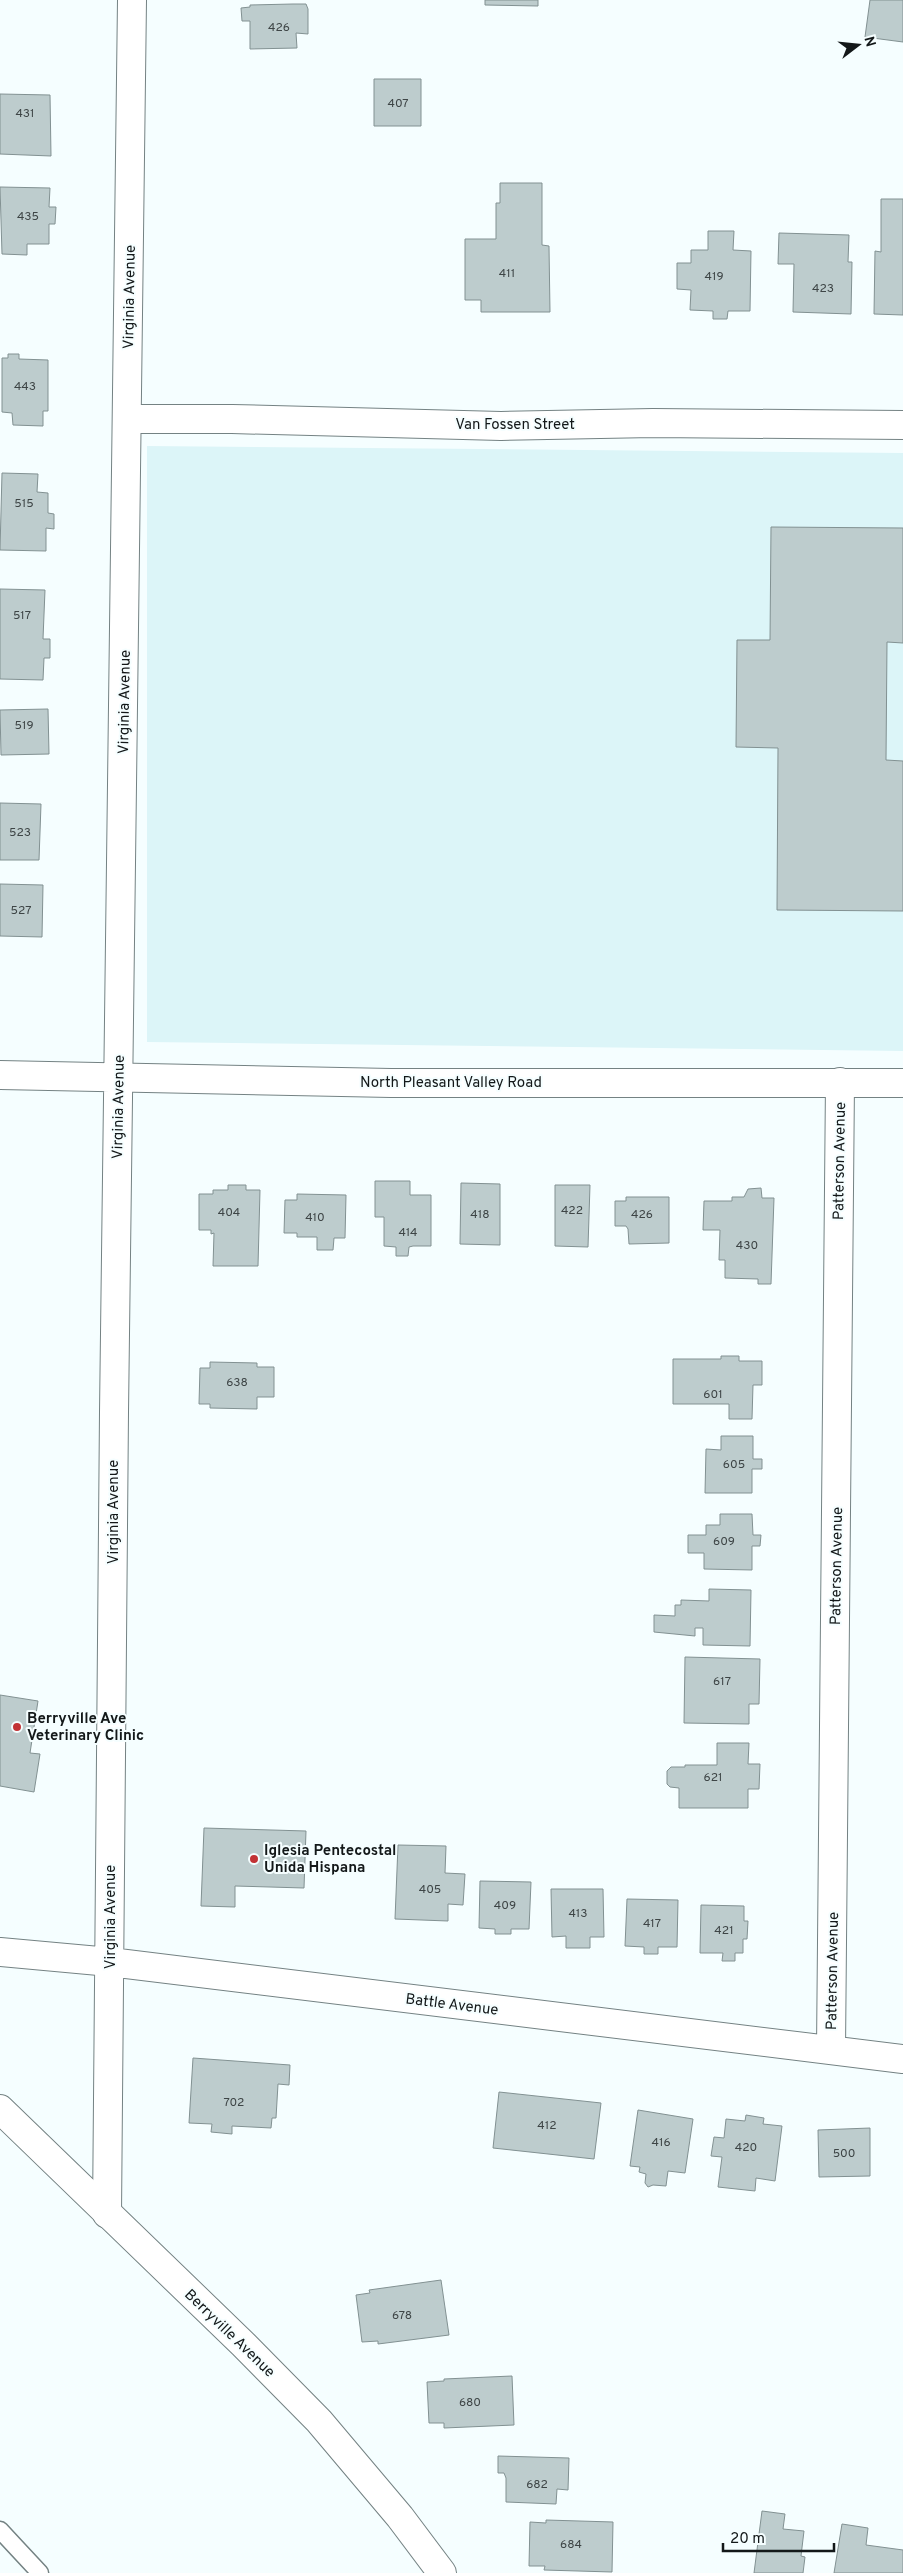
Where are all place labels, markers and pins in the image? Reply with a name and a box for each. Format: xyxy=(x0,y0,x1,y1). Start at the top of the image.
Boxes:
place label: Berryville Ave Veterinary Clinic xyxy=(27,1710,144,1746)
marker: Berryville Ave Veterinary Clinic xyxy=(11,1721,23,1733)
place label: Iglesia Pentecostal Unida Hispana xyxy=(264,1842,396,1878)
marker: Iglesia Pentecostal Unida Hispana xyxy=(248,1853,260,1865)

